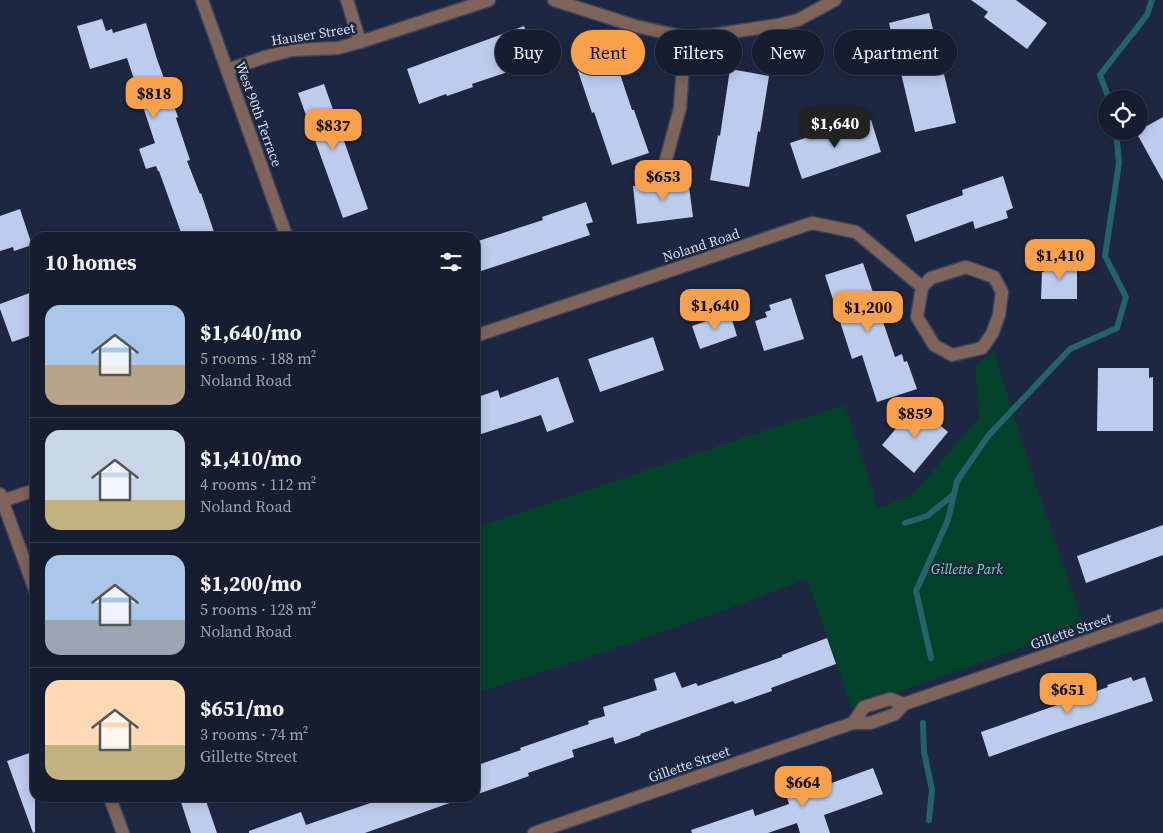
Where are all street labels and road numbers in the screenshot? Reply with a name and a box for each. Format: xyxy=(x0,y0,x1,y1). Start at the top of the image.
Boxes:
street label: Hauser Street xyxy=(270,17,357,50)
street label: West 90th Terrace xyxy=(231,58,287,170)
street label: Noland Road xyxy=(660,223,742,267)
street label: Gillette Street xyxy=(1028,608,1115,654)
street label: Gillette Street xyxy=(646,741,733,787)

